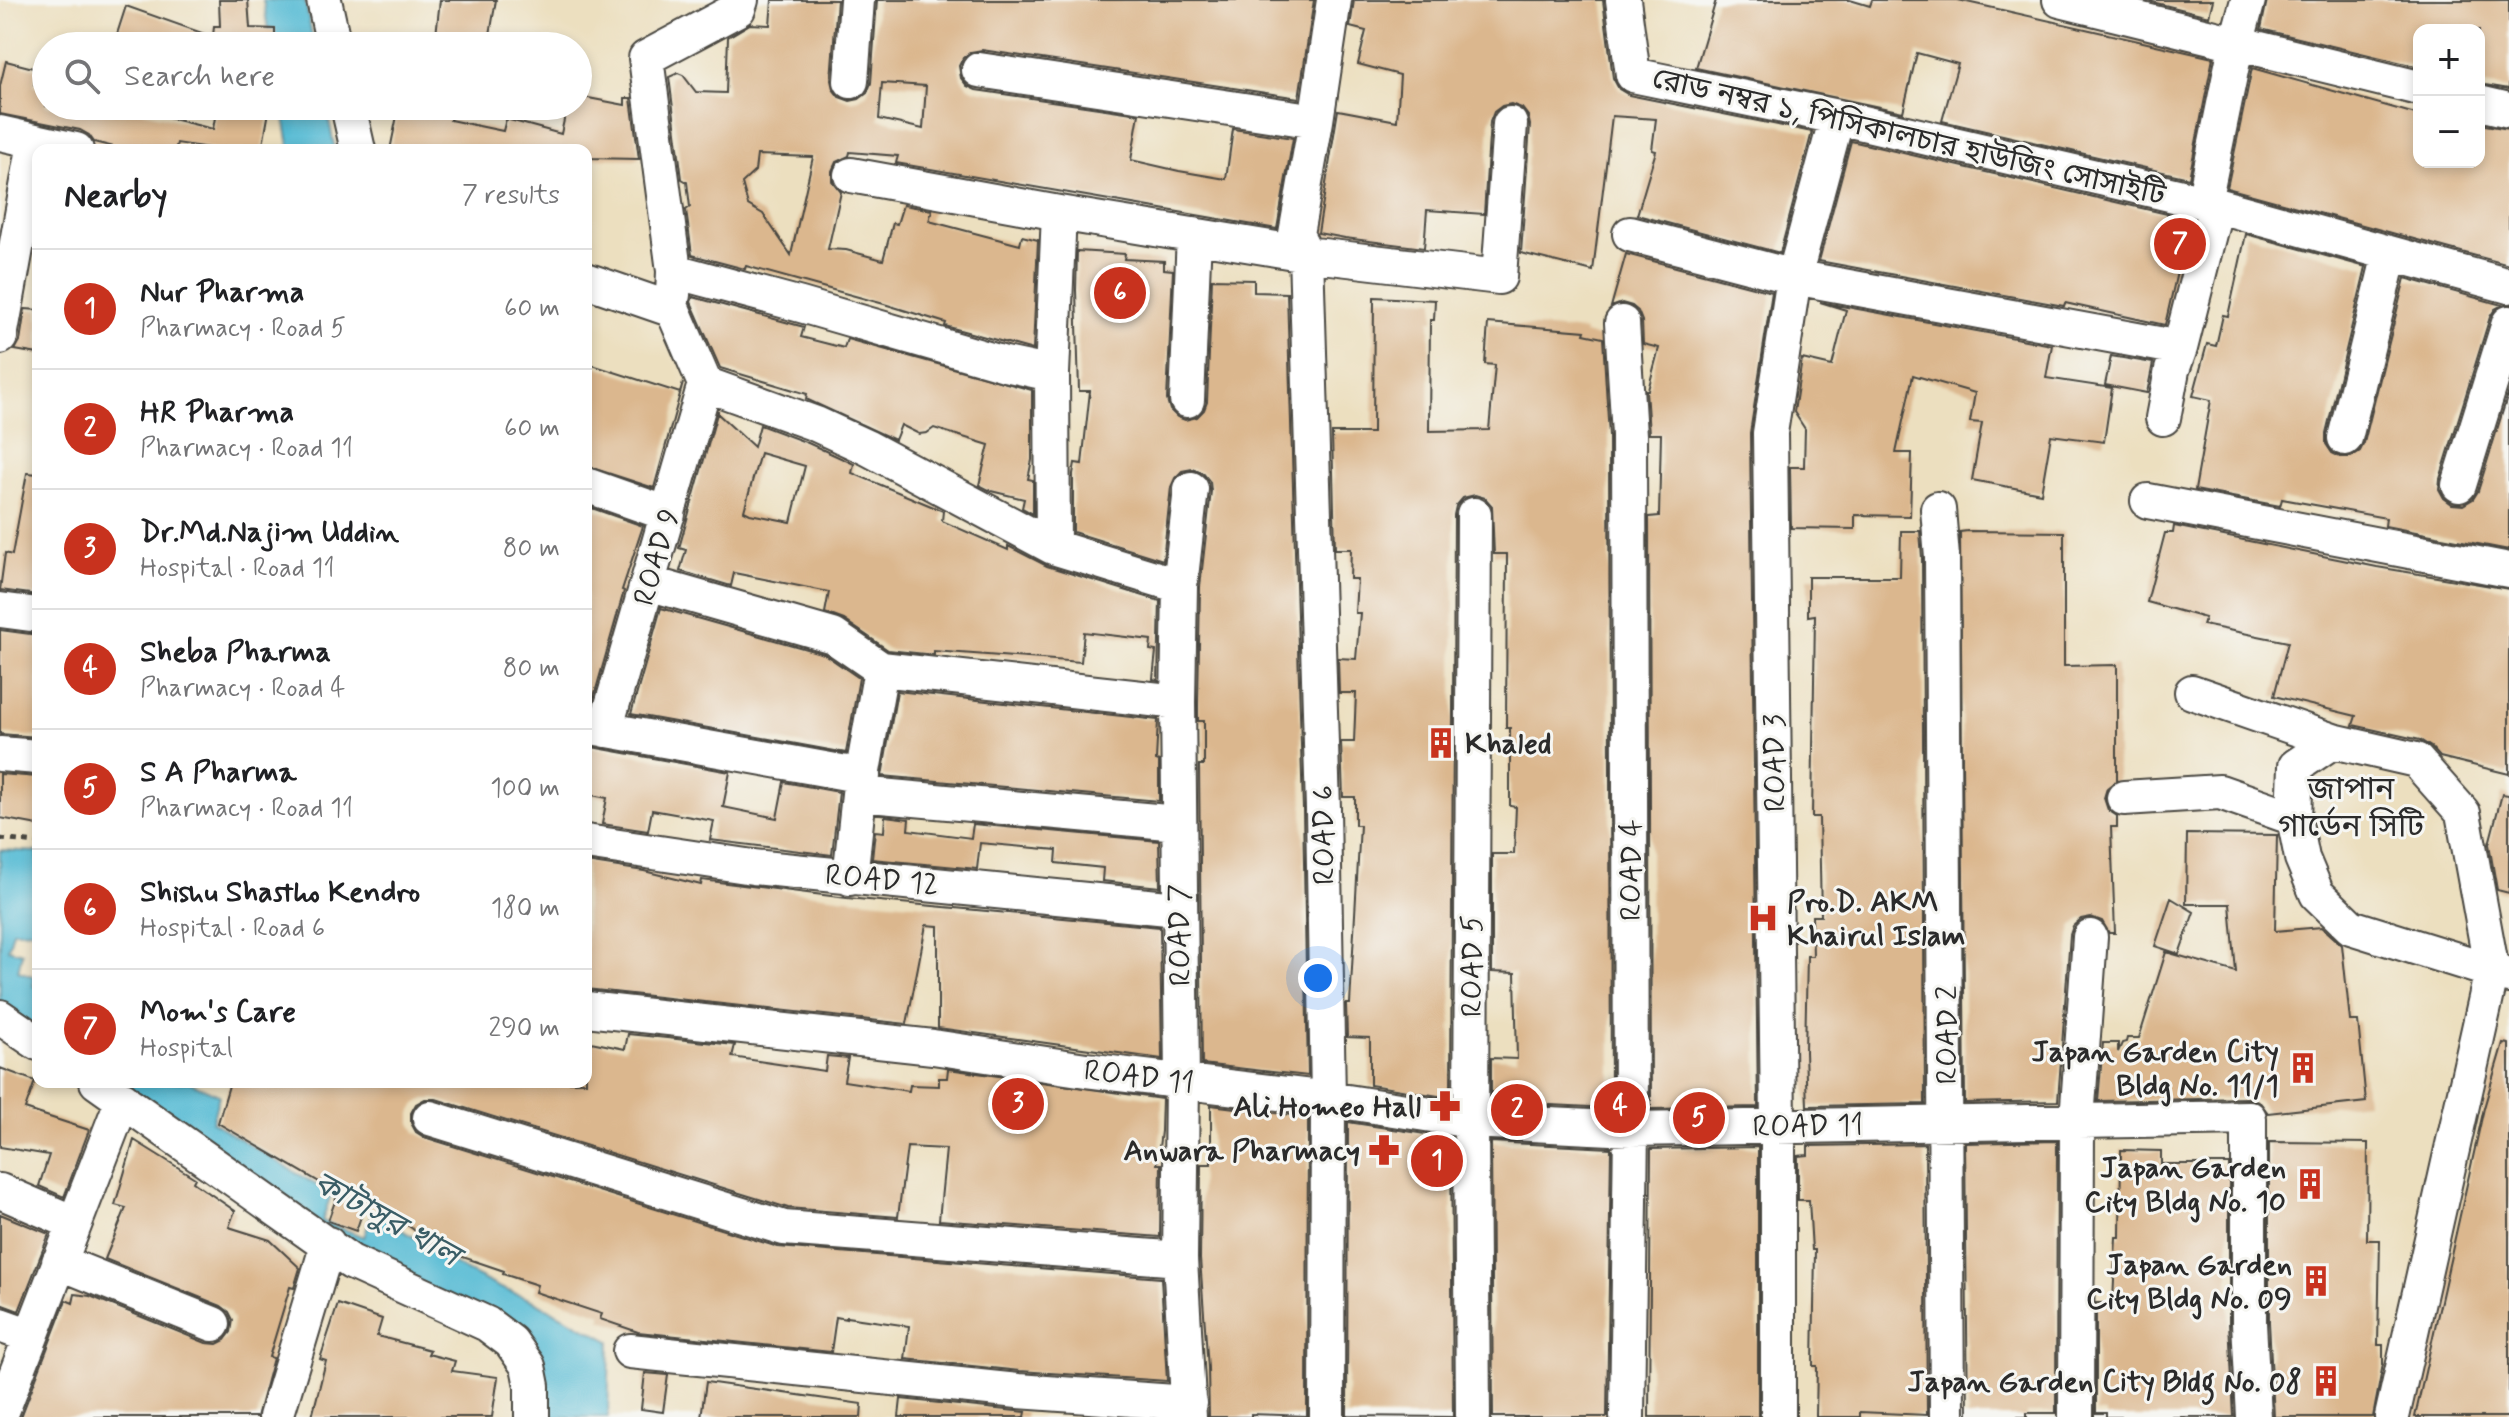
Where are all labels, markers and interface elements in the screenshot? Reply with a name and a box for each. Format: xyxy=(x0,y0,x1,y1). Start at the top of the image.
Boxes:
map controls xyxy=(2413,24,2485,168)
button: + xyxy=(2413,24,2485,96)
search box xyxy=(32,32,592,120)
icon: search xyxy=(60,54,104,98)
text: Search here xyxy=(124,57,275,96)
street label: রোড নম্বর ১, পিসিকালচার হাউজিং সোসাইটি xyxy=(1648,59,2170,216)
button: − xyxy=(2413,96,2485,168)
text: Nearby xyxy=(64,174,168,219)
text: 7 results xyxy=(462,179,560,213)
pin: 7 xyxy=(2154,214,2206,274)
pin: 6 xyxy=(1094,263,1146,323)
text: Nur Pharma xyxy=(140,273,305,312)
text: 1 xyxy=(84,292,96,326)
text: 60 m xyxy=(504,292,560,326)
text: Pharmacy · Road 5 xyxy=(140,312,346,346)
text: HR Pharma xyxy=(140,393,294,432)
text: 2 xyxy=(84,412,96,446)
text: 60 m xyxy=(504,412,560,446)
text: Pharmacy · Road 11 xyxy=(140,432,353,466)
street label: ROAD 9 xyxy=(625,504,690,610)
text: Dr.Md.Najim Uddin xyxy=(140,513,399,552)
text: 3 xyxy=(84,532,96,566)
text: 80 m xyxy=(503,532,560,566)
text: Hospital · Road 11 xyxy=(140,552,335,586)
text: Sheba Pharma xyxy=(140,633,331,672)
text: 4 xyxy=(82,652,98,686)
text: 80 m xyxy=(503,652,560,686)
text: Pharmacy · Road 4 xyxy=(140,672,345,706)
street label: ROAD 3 xyxy=(1755,714,1796,812)
place label: Khaled xyxy=(1465,725,1551,764)
building icon: Khaled xyxy=(1424,726,1458,760)
text: S A Pharma xyxy=(140,753,297,792)
district label: জাপান গার্ডেন সিটি xyxy=(2278,769,2424,848)
text: 5 xyxy=(82,772,98,806)
text: 100 m xyxy=(490,772,560,806)
street label: ROAD 6 xyxy=(1304,785,1345,885)
text: Pharmacy · Road 11 xyxy=(140,792,353,826)
street label: ROAD 4 xyxy=(1612,819,1651,921)
street label: ROAD 12 xyxy=(824,856,940,905)
text: Shishu Shastho Kendro xyxy=(140,873,420,912)
street label: ROAD 7 xyxy=(1160,883,1201,987)
place label: Pro.D. AKM Khairul Islam xyxy=(1787,883,1965,956)
text: 6 xyxy=(83,892,97,926)
text: 180 m xyxy=(491,892,560,926)
hospital icon: Pro.D. AKM Khairul Islam xyxy=(1746,901,1780,935)
text: Hospital · Road 6 xyxy=(140,912,325,946)
street label: ROAD 5 xyxy=(1453,915,1492,1017)
your location xyxy=(1298,958,1338,998)
street label: ROAD 2 xyxy=(1928,986,1967,1085)
text: Mom's Care xyxy=(140,993,296,1032)
text: 7 xyxy=(82,1012,98,1046)
text: 290 m xyxy=(488,1012,560,1046)
text: Hospital xyxy=(140,1032,233,1066)
place label: Japan Garden City Bldg No. 11/1 xyxy=(2031,1033,2279,1107)
street label: ROAD 11 xyxy=(1082,1051,1196,1104)
building icon: Japan Garden City Bldg No. 11/1 xyxy=(2286,1051,2320,1085)
pin: 3 xyxy=(992,1074,1044,1134)
pin: 4 xyxy=(1594,1077,1646,1137)
pin: 2 xyxy=(1491,1080,1543,1140)
place label: Ali Homeo Hall xyxy=(1233,1088,1421,1127)
pin: 5 xyxy=(1673,1088,1725,1148)
pharmacy icon: Ali Homeo Hall xyxy=(1428,1089,1462,1123)
street label: ROAD 11 xyxy=(1752,1106,1864,1147)
pin: 1 xyxy=(1411,1131,1463,1191)
place label: Anwara Pharmacy xyxy=(1123,1132,1360,1171)
pharmacy icon: Anwara Pharmacy xyxy=(1367,1133,1401,1167)
place label: Japan Garden City Bldg No. 10 xyxy=(2084,1149,2286,1223)
water label: কাটাসুর খাল xyxy=(305,1162,472,1280)
building icon: Japan Garden City Bldg No. 10 xyxy=(2293,1167,2327,1201)
place label: Japan Garden City Bldg No. 09 xyxy=(2086,1246,2292,1320)
building icon: Japan Garden City Bldg No. 09 xyxy=(2299,1264,2333,1298)
place label: Japan Garden City Bldg No. 08 xyxy=(1907,1363,2302,1406)
building icon: Japan Garden City Bldg No. 08 xyxy=(2309,1364,2343,1398)

